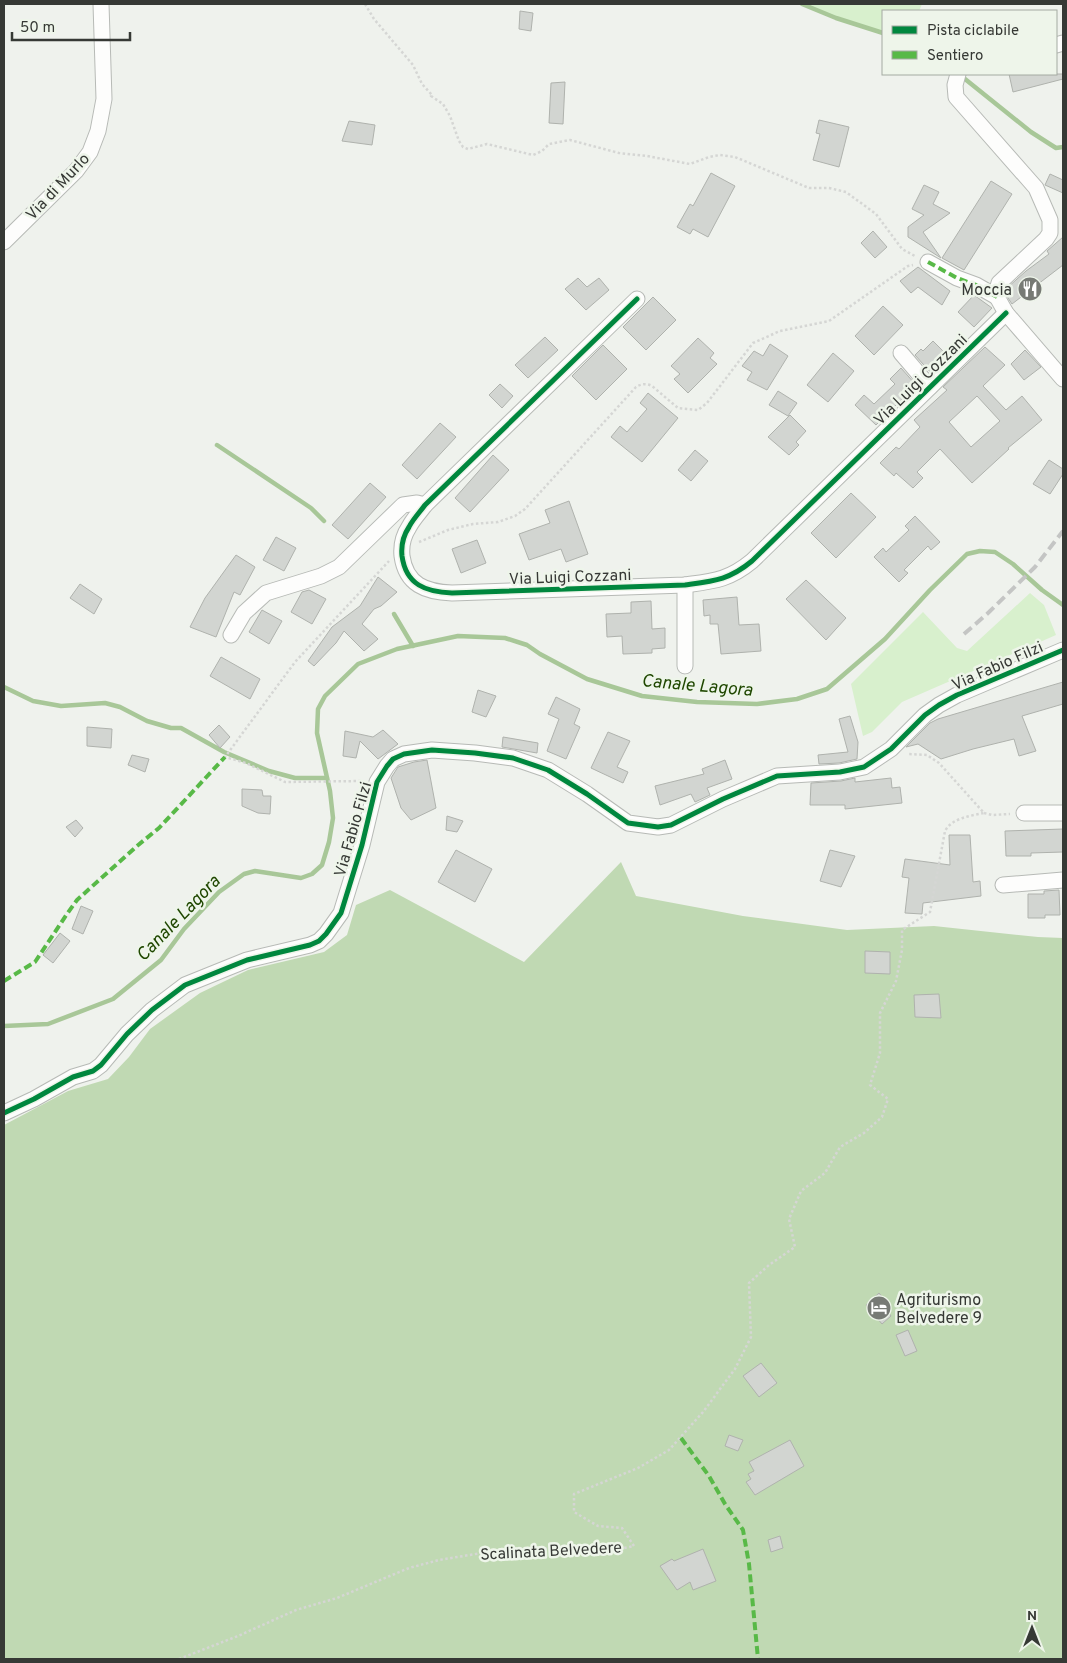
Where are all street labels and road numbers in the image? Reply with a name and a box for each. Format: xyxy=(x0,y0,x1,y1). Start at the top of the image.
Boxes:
street label: Via di Murlo xyxy=(22,150,95,225)
street label: Via Luigi Cozzani xyxy=(870,331,972,430)
street label: Via Luigi Cozzani xyxy=(508,566,632,590)
street label: Via Fabio Filzi xyxy=(949,638,1047,696)
street label: Via Fabio Filzi xyxy=(331,780,377,879)
street label: Scalinata Belvedere xyxy=(480,1538,622,1566)

